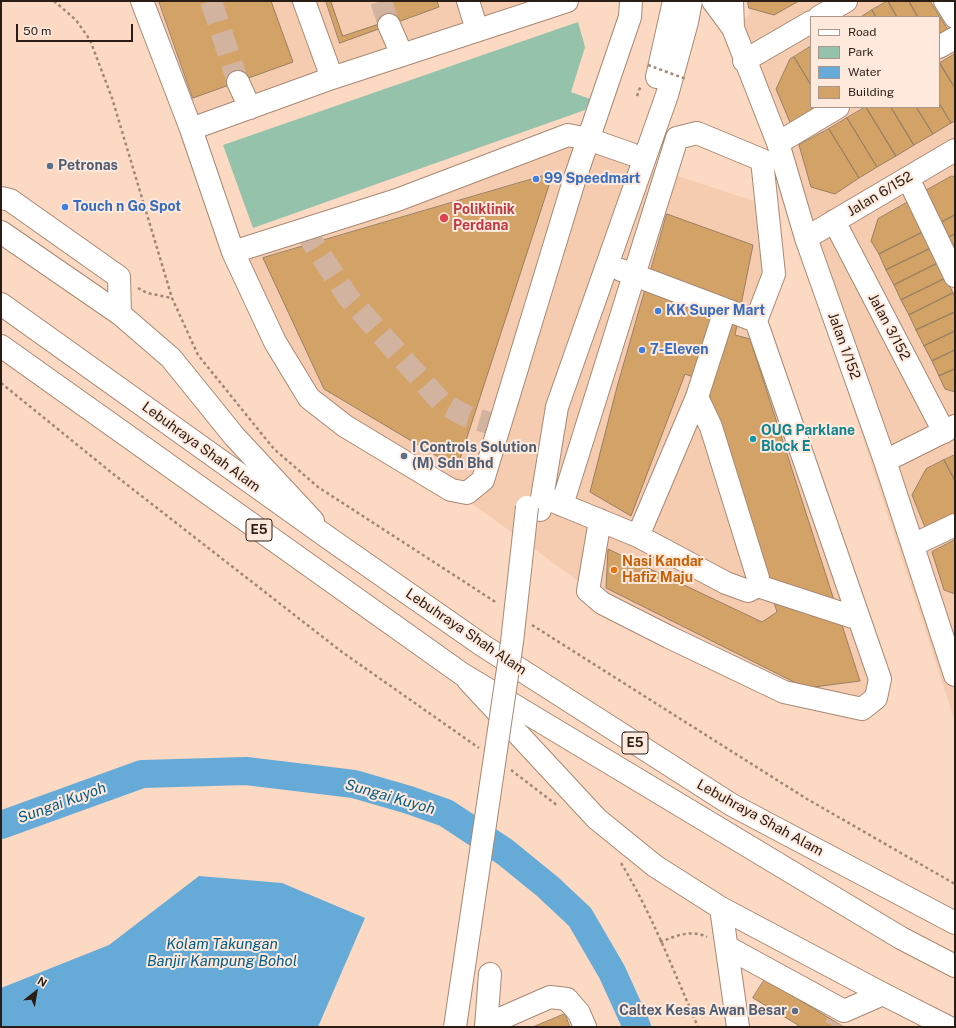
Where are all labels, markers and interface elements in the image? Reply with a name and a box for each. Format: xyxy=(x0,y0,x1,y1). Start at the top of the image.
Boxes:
scale bar xyxy=(18,16,135,42)
legend xyxy=(810,16,940,108)
text: 50 m xyxy=(23,24,51,38)
text: Road xyxy=(848,25,876,39)
text: Park xyxy=(848,45,874,59)
text: Water xyxy=(848,65,881,79)
text: Building xyxy=(848,85,894,99)
place label: Petronas xyxy=(58,158,118,174)
marker: Petronas xyxy=(45,161,55,171)
street label: Jalan 6/152 xyxy=(844,168,916,220)
place label: 99 Speedmart xyxy=(544,171,640,187)
marker: 99 Speedmart xyxy=(531,174,541,184)
place label: Touch n Go Spot xyxy=(73,199,181,215)
marker: Touch n Go Spot xyxy=(60,202,70,212)
place label: Poliklinik Perdana xyxy=(453,202,515,234)
marker: Poliklinik Perdana xyxy=(438,212,450,224)
street label: Jalan 3/152 xyxy=(864,291,914,363)
place label: KK Super Mart xyxy=(666,303,765,319)
marker: KK Super Mart xyxy=(653,306,663,316)
street label: Jalan 1/152 xyxy=(824,310,864,382)
place label: 7-Eleven xyxy=(650,342,709,358)
marker: 7-Eleven xyxy=(637,345,647,355)
street label: Lebuhraya Shah Alam xyxy=(139,398,263,496)
place label: OUG Parklane Block E xyxy=(761,423,855,456)
marker: OUG Parklane Block E xyxy=(748,434,758,444)
place label: I Controls Solution (M) Sdn Bhd xyxy=(412,440,537,472)
marker: I Controls Solution (M) Sdn Bhd xyxy=(399,451,409,461)
road number: E5 xyxy=(246,519,272,541)
place label: Nasi Kandar Hafiz Maju xyxy=(622,554,703,586)
marker: Nasi Kandar Hafiz Maju xyxy=(609,565,619,575)
street label: Lebuhraya Shah Alam xyxy=(402,585,530,679)
road number: E5 xyxy=(622,732,648,754)
water label: Sungai Kuyoh xyxy=(343,776,437,818)
street label: Lebuhraya Shah Alam xyxy=(694,776,826,860)
water label: Sungai Kuyoh xyxy=(15,779,109,827)
water label: Kolam Takungan Banjir Kampung Bohol xyxy=(147,935,297,970)
north arrow xyxy=(16,972,56,1012)
text: N xyxy=(35,974,49,989)
place label: Caltex Kesas Awan Besar xyxy=(619,1003,787,1019)
marker: Caltex Kesas Awan Besar xyxy=(790,1006,800,1016)

